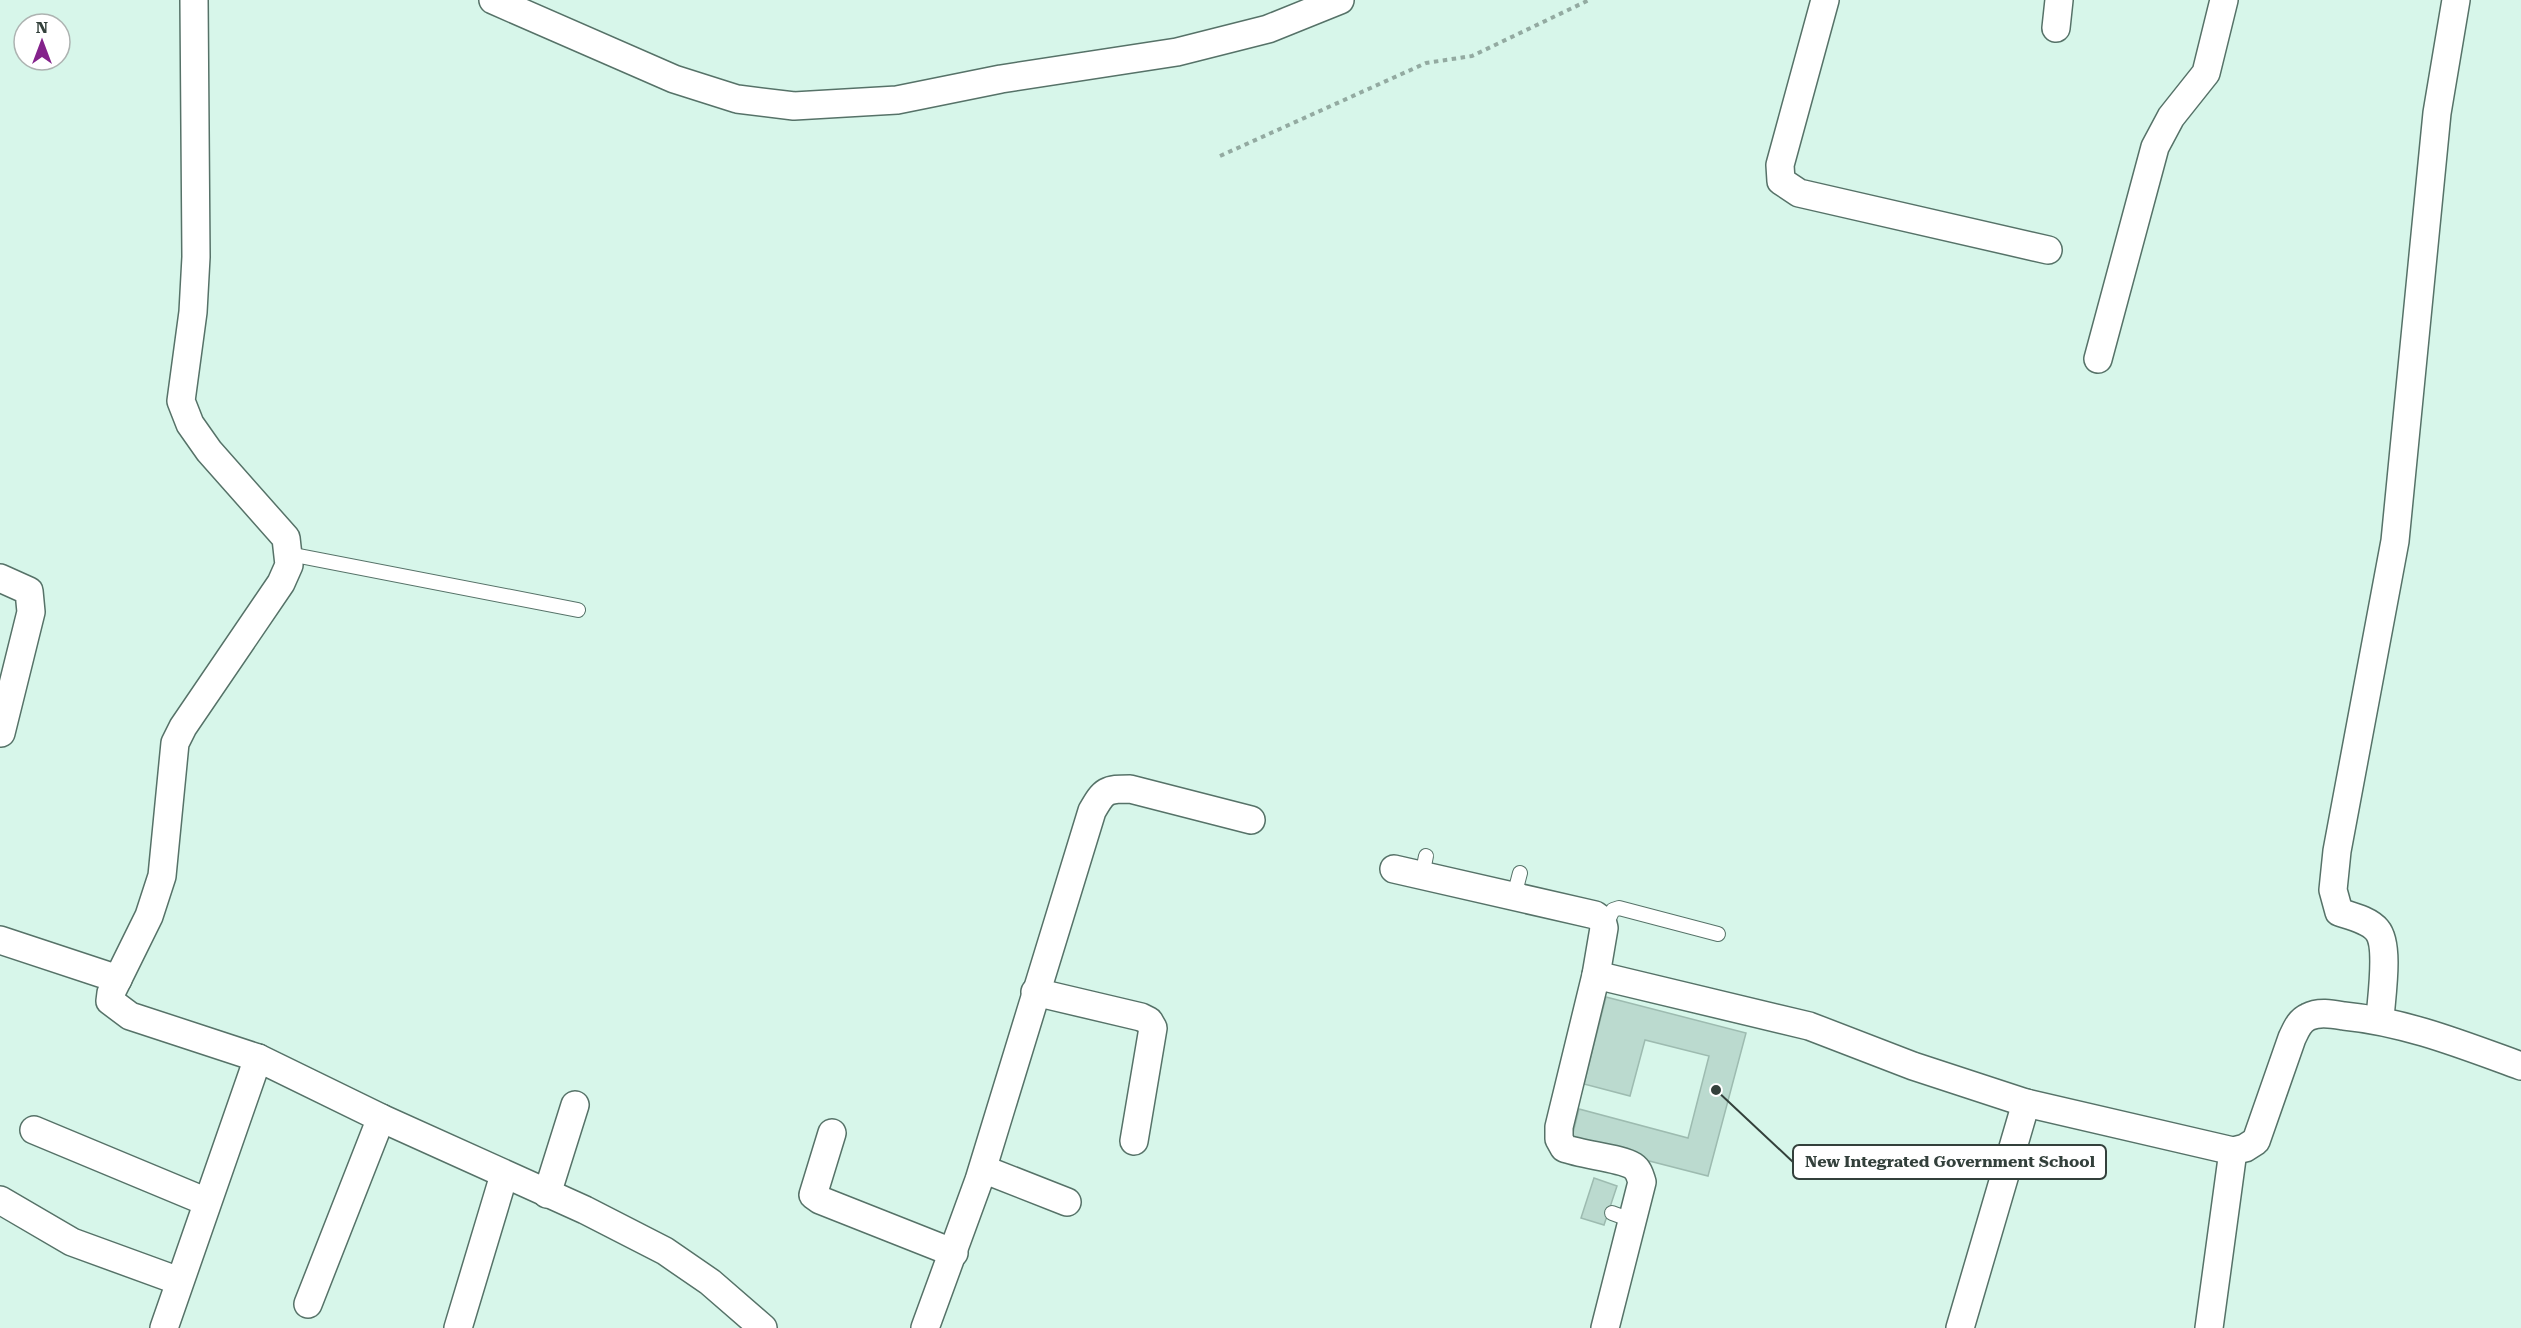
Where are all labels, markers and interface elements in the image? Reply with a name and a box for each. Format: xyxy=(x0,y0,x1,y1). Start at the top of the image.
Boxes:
north arrow xyxy=(12,12,72,72)
text: N xyxy=(36,18,48,37)
callout: New Integrated Government School xyxy=(1793,1145,2106,1179)
text: New Integrated Government School xyxy=(1805,1152,2096,1171)

